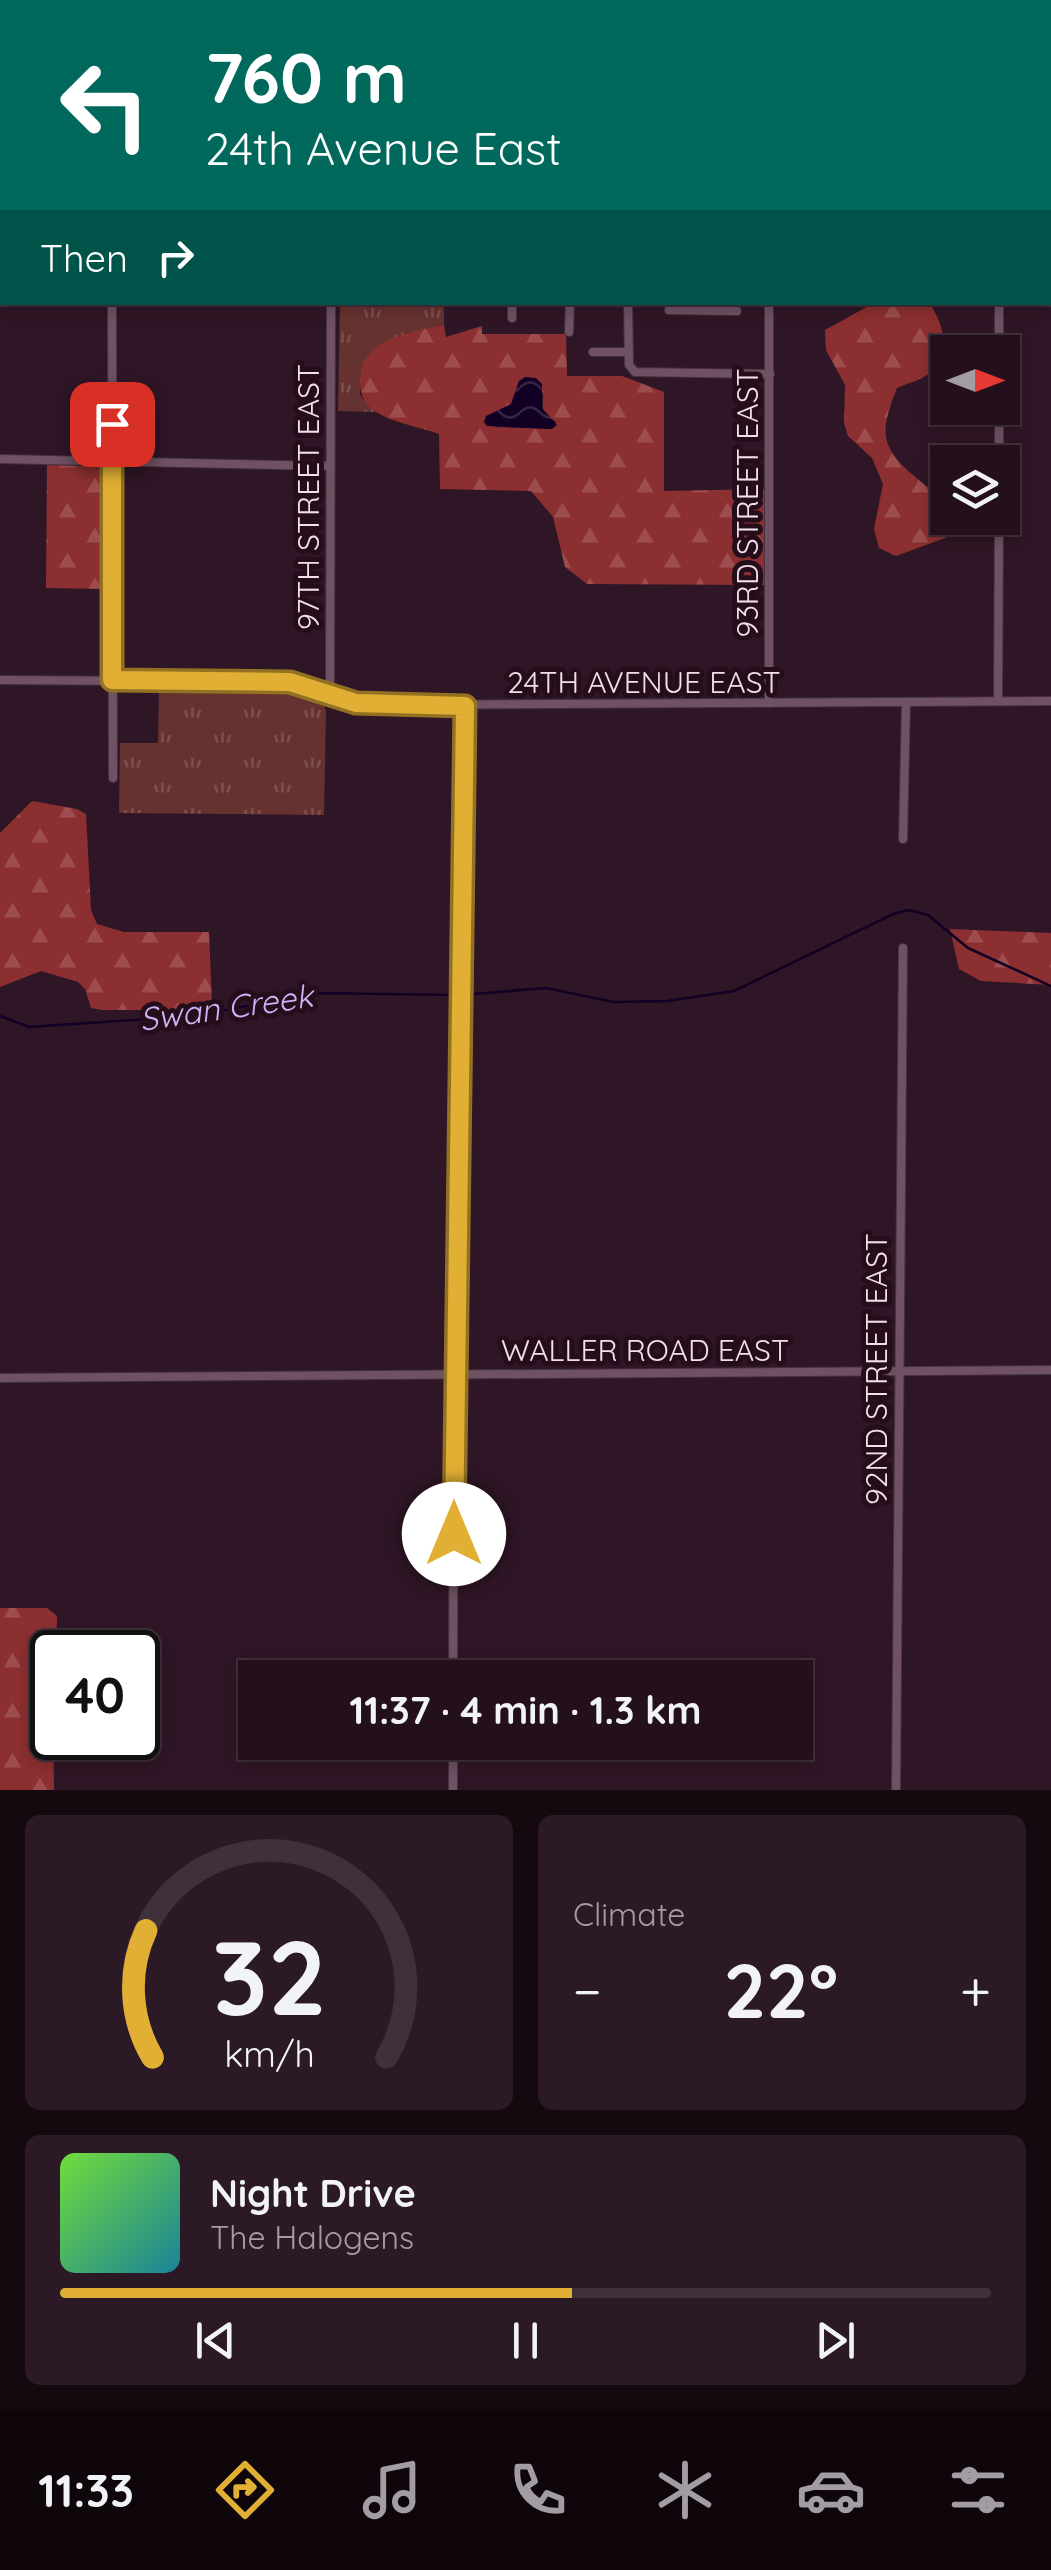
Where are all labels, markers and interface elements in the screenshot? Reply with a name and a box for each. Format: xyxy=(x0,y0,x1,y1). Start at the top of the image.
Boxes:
text: 760 m xyxy=(205,33,407,121)
icon: left xyxy=(40,40,170,170)
text: 24th Avenue East xyxy=(205,120,561,176)
icon: right xyxy=(148,230,203,285)
text: Then xyxy=(40,234,128,282)
north arrow xyxy=(930,335,1020,425)
map controls xyxy=(930,335,1020,535)
street label: 97TH STREET EAST xyxy=(289,364,327,630)
street label: 93RD STREET EAST xyxy=(728,368,766,638)
pin xyxy=(70,382,155,467)
icon: arrive xyxy=(85,397,140,452)
button: layers xyxy=(930,445,1020,535)
street label: 24TH AVENUE EAST xyxy=(507,663,781,701)
water label: Swan Creek xyxy=(137,975,318,1039)
street label: 92ND STREET EAST xyxy=(857,1233,895,1505)
street label: WALLER ROAD EAST xyxy=(501,1331,789,1369)
position arrow xyxy=(402,1482,506,1586)
speed limit sign: 40 xyxy=(30,1630,160,1760)
text: 11:37 · 4 min · 1.3 km xyxy=(349,1686,702,1734)
text: Climate xyxy=(573,1894,685,1934)
text: 32 xyxy=(211,1911,327,2041)
text: 22° xyxy=(723,1943,838,2037)
text: − xyxy=(573,1956,602,2025)
text: + xyxy=(960,1956,991,2025)
text: km/h xyxy=(224,2031,314,2076)
text: Night Drive xyxy=(210,2169,416,2217)
text: The Halogens xyxy=(210,2217,414,2257)
icon: previous xyxy=(188,2313,243,2368)
icon: pause xyxy=(498,2313,553,2368)
icon: next xyxy=(808,2313,863,2368)
icon: directions xyxy=(210,2455,280,2525)
icon: music xyxy=(357,2455,427,2525)
icon: phone xyxy=(503,2455,573,2525)
icon: climate xyxy=(650,2455,720,2525)
icon: car xyxy=(796,2455,866,2525)
icon: filters xyxy=(943,2455,1013,2525)
text: 11:33 xyxy=(38,2462,134,2518)

